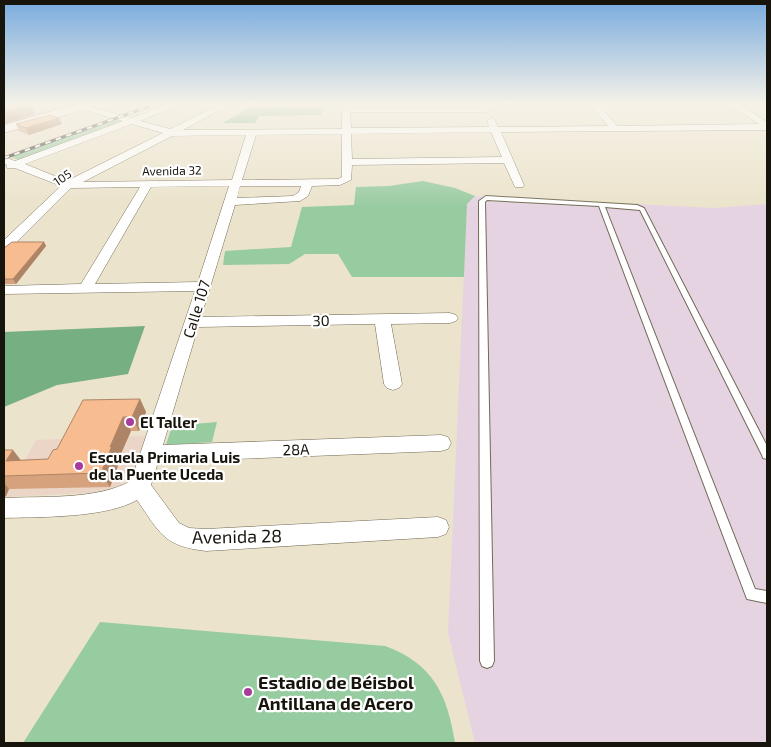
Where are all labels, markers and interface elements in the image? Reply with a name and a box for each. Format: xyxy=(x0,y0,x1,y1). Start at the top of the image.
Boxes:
street label: Avenida 32 xyxy=(142,162,202,178)
street label: 105 xyxy=(50,166,74,188)
street label: Calle 107 xyxy=(179,277,213,340)
street label: 30 xyxy=(312,311,330,329)
place label: El Taller xyxy=(140,413,198,431)
marker: El Taller xyxy=(124,416,136,428)
street label: 28A xyxy=(282,440,310,458)
place label: Escuela Primaria Luis de la Puente Uceda xyxy=(89,448,240,483)
marker: Escuela Primaria Luis de la Puente Uceda xyxy=(73,460,85,472)
street label: Avenida 28 xyxy=(192,524,282,548)
place label: Estadio de Béisbol Antillana de Acero xyxy=(258,671,414,714)
marker: Estadio de Béisbol Antillana de Acero xyxy=(242,686,254,698)

